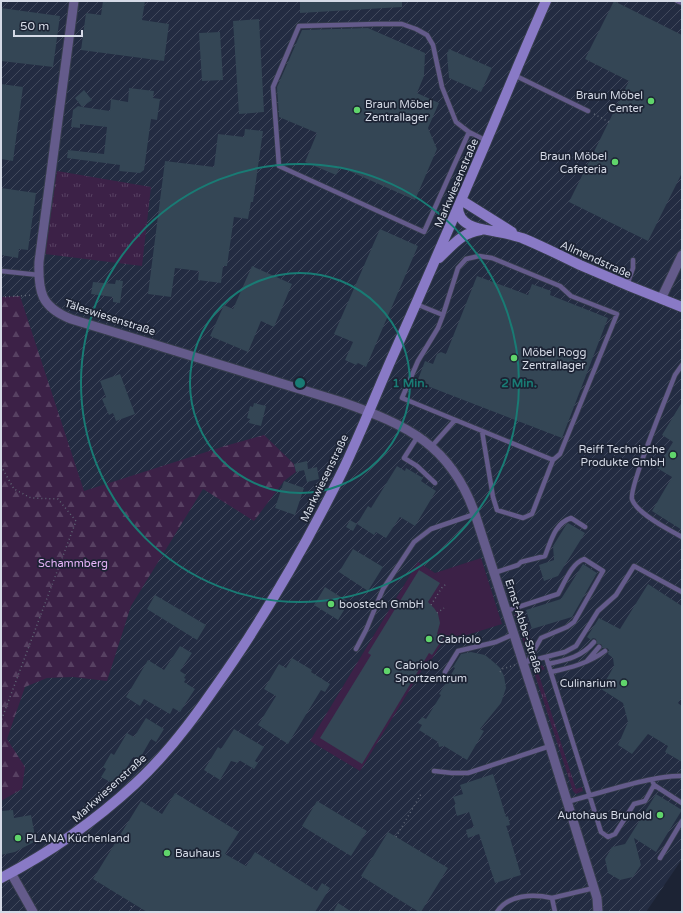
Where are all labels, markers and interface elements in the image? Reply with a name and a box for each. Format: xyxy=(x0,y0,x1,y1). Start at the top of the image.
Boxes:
scale bar xyxy=(14,12,82,38)
text: 50 m xyxy=(20,19,49,33)
place label: Braun Möbel Center xyxy=(576,89,644,115)
marker: Braun Möbel Center xyxy=(646,96,656,106)
place label: Braun Möbel Zentrallager xyxy=(365,98,432,124)
marker: Braun Möbel Zentrallager xyxy=(352,105,362,115)
street label: Markwiesenstraße xyxy=(432,137,481,230)
place label: Braun Möbel Cafeteria xyxy=(540,150,607,176)
marker: Braun Möbel Cafeteria xyxy=(610,157,620,167)
street label: Allmendstraße xyxy=(558,238,633,281)
street label: Täleswiesenstraße xyxy=(63,297,157,338)
place label: Möbel Rogg Zentrallager xyxy=(522,346,586,372)
marker: Möbel Rogg Zentrallager xyxy=(509,353,519,363)
centre of rings xyxy=(293,376,307,390)
text: 1 Min. xyxy=(392,376,428,390)
text: 2 Min. xyxy=(501,376,537,390)
street label: Markwiesenstraße xyxy=(298,432,351,524)
place label: Reiff Technische Produkte GmbH xyxy=(579,443,665,469)
marker: Reiff Technische Produkte GmbH xyxy=(668,450,678,460)
park label: Schammberg xyxy=(38,557,108,570)
street label: Ernst-Abbe-Straße xyxy=(502,577,545,675)
place label: boostech GmbH xyxy=(339,598,424,611)
marker: boostech GmbH xyxy=(326,599,336,609)
place label: Cabriolo xyxy=(437,633,481,646)
marker: Cabriolo xyxy=(424,634,434,644)
place label: Cabriolo Sportzentrum xyxy=(395,659,467,685)
marker: Cabriolo Sportzentrum xyxy=(382,666,392,676)
place label: Culinarium xyxy=(560,677,616,690)
marker: Culinarium xyxy=(619,678,629,688)
street label: Markwiesenstraße xyxy=(69,752,149,825)
place label: Autohaus Brunold xyxy=(557,809,652,822)
marker: Autohaus Brunold xyxy=(655,810,665,820)
place label: PLANA Küchenland xyxy=(26,832,130,845)
marker: PLANA Küchenland xyxy=(13,833,23,843)
place label: Bauhaus xyxy=(175,847,220,860)
marker: Bauhaus xyxy=(162,848,172,858)

